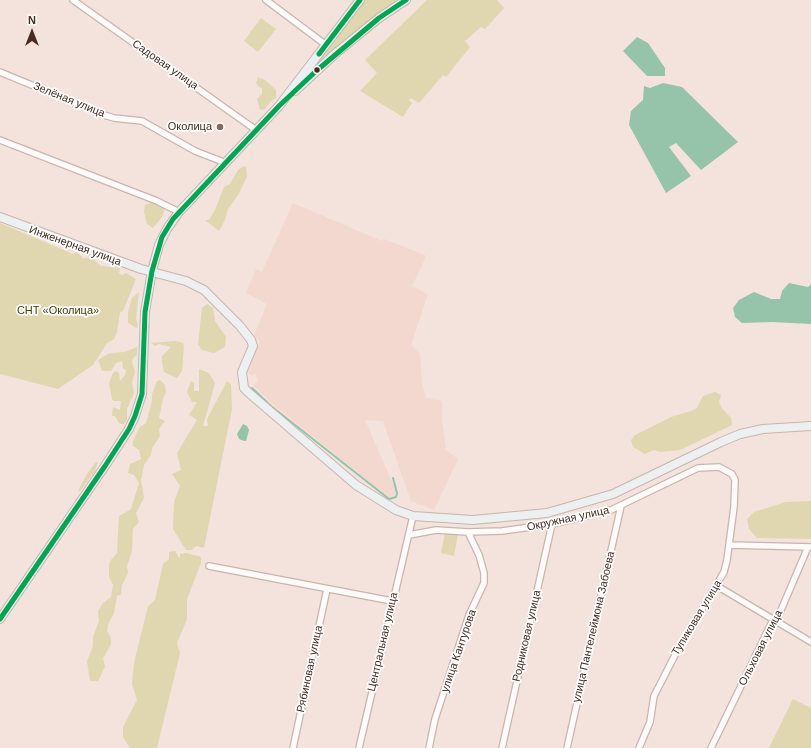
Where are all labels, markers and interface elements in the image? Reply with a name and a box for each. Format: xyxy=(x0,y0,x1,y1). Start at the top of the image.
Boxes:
north arrow xyxy=(12,12,52,52)
text: N xyxy=(28,14,36,26)
street label: Садовая улица xyxy=(129,37,201,93)
unlabelled marker xyxy=(312,65,322,75)
street label: Зелёная улица xyxy=(31,80,107,120)
place label: Околица xyxy=(168,120,212,134)
marker: Околица xyxy=(215,122,225,132)
street label: Инженерная улица xyxy=(27,223,123,269)
park label: СНТ «Околица» xyxy=(17,304,99,318)
street label: Окружная улица xyxy=(526,504,610,534)
street label: улица Пантелеймона Забоева xyxy=(570,550,618,704)
street label: Тупиковая улица xyxy=(669,578,725,658)
street label: Родниковая улица xyxy=(510,589,544,683)
street label: Центральная улица xyxy=(365,591,401,693)
street label: улица Кантурова xyxy=(439,608,479,694)
street label: Ольховая улица xyxy=(736,608,786,688)
street label: Рябиновая улица xyxy=(294,624,326,714)

